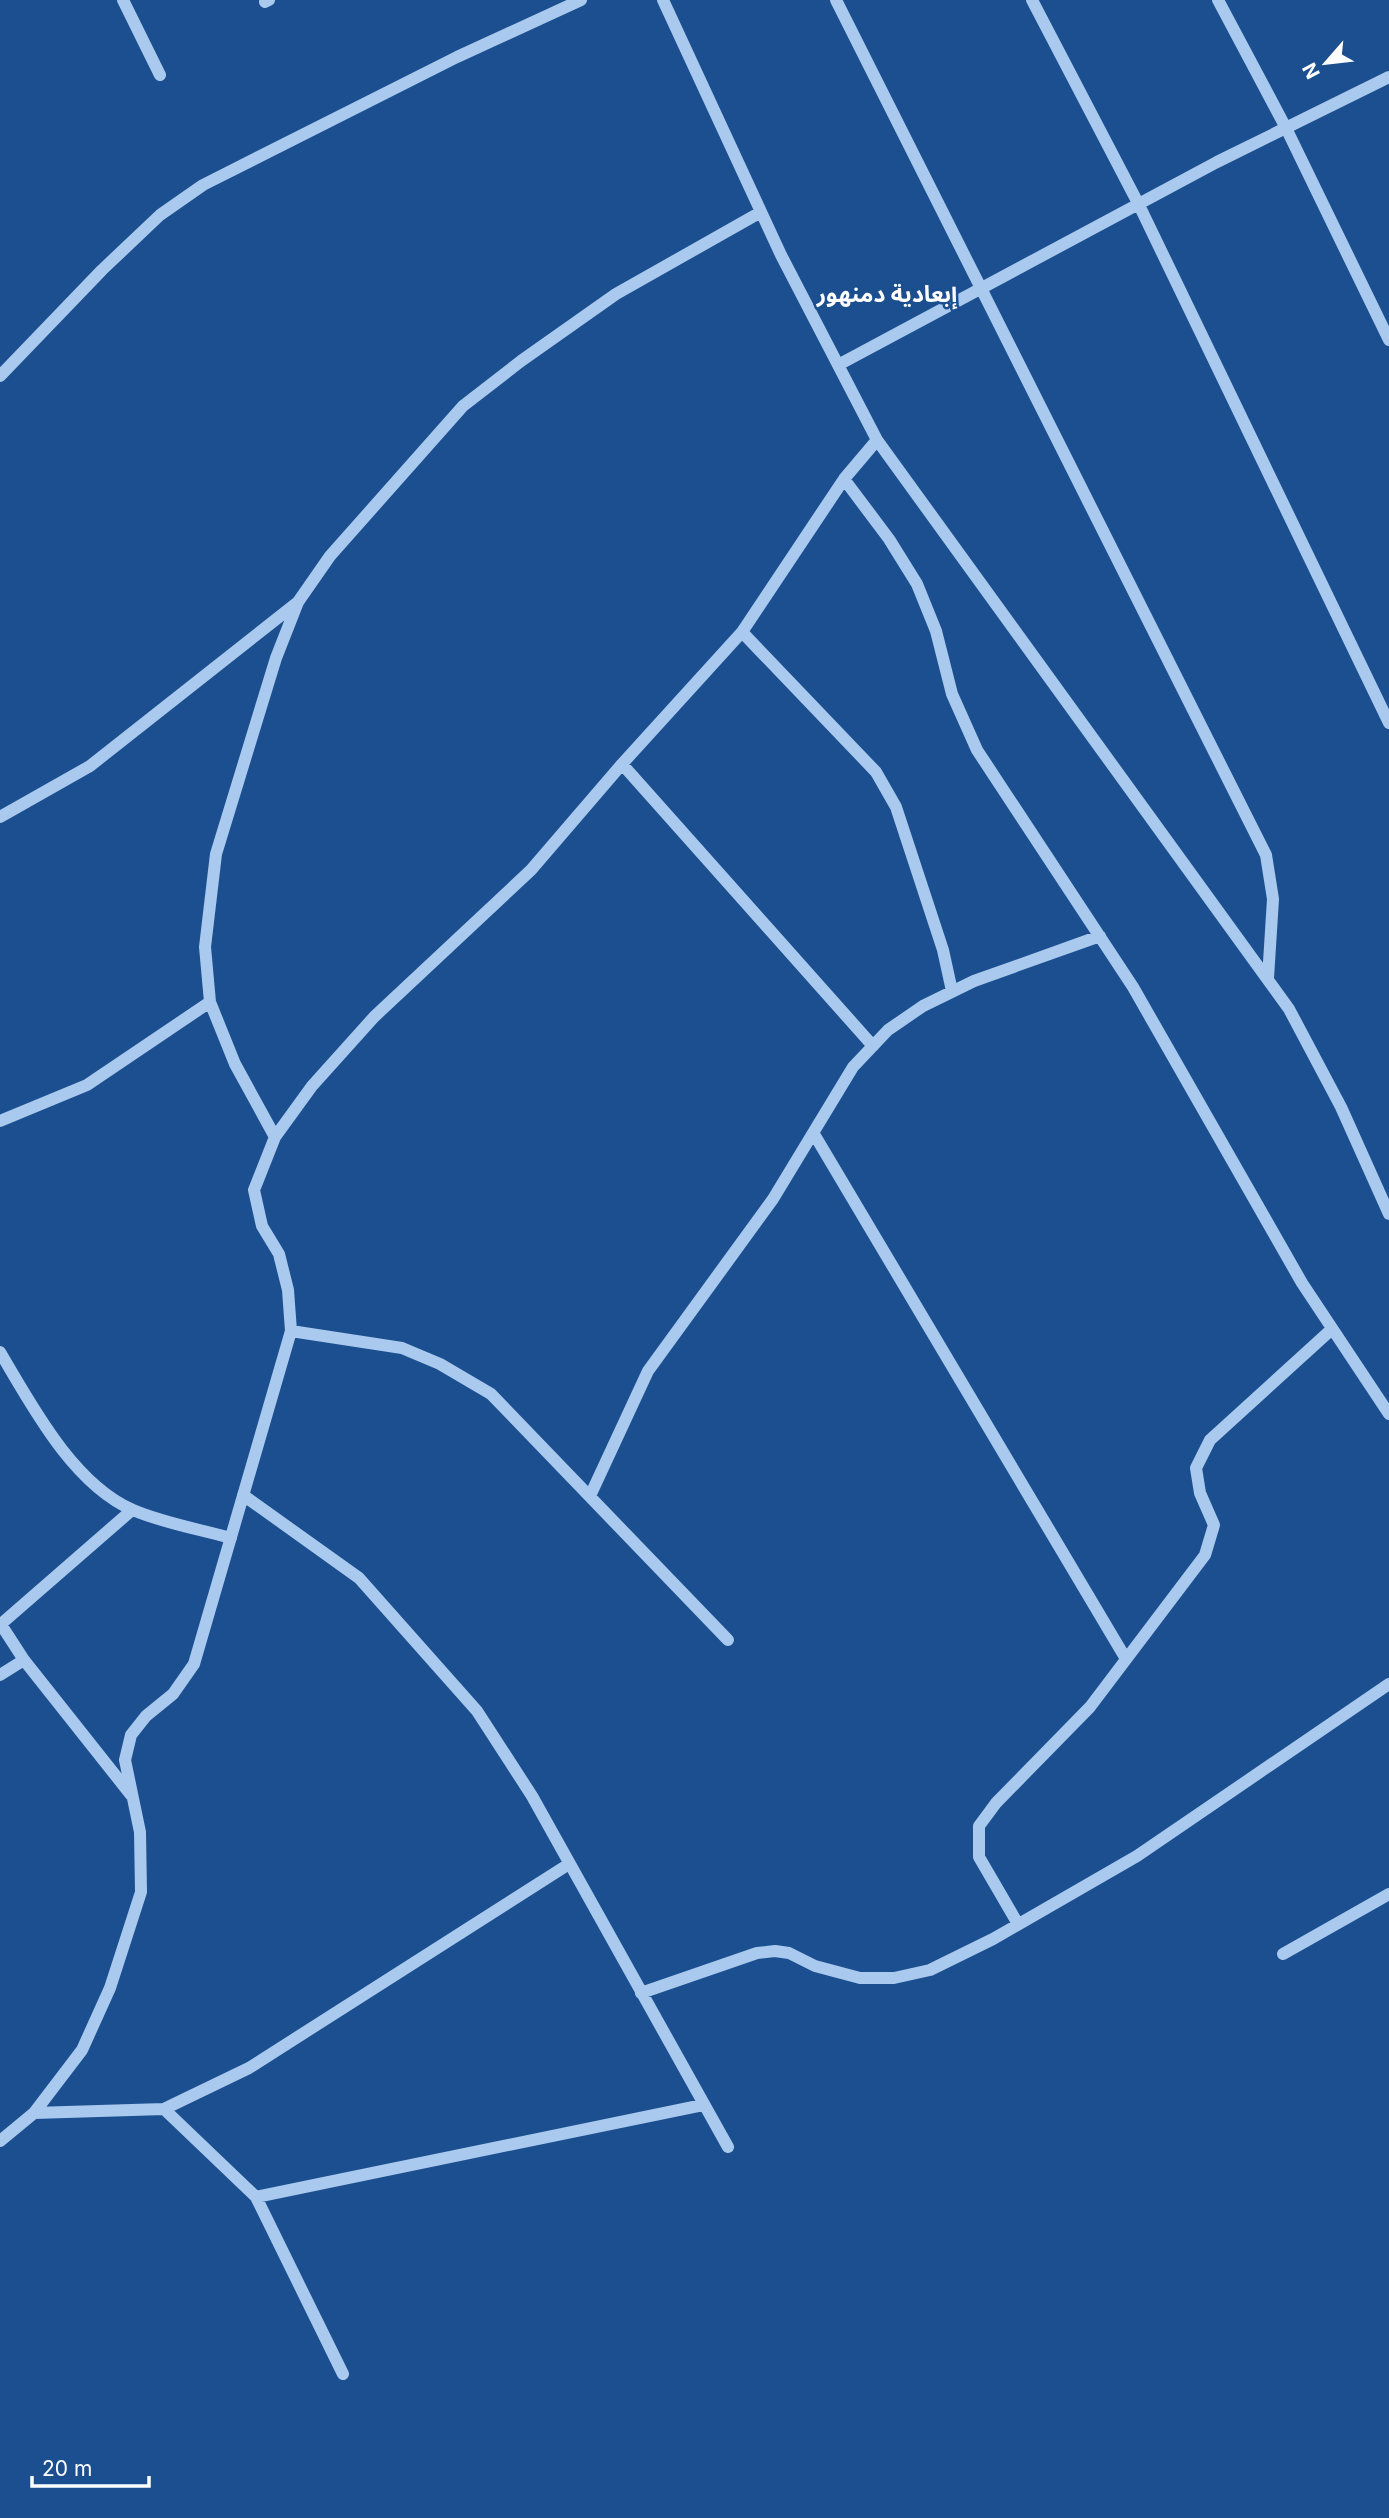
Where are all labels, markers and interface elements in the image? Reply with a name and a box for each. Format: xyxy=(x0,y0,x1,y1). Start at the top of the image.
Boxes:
north arrow xyxy=(1291,28,1361,98)
text: N xyxy=(1298,59,1325,83)
district label: إبعادية دمنهور xyxy=(816,280,958,310)
scale bar xyxy=(32,2444,149,2488)
text: 20 m xyxy=(42,2456,92,2481)

